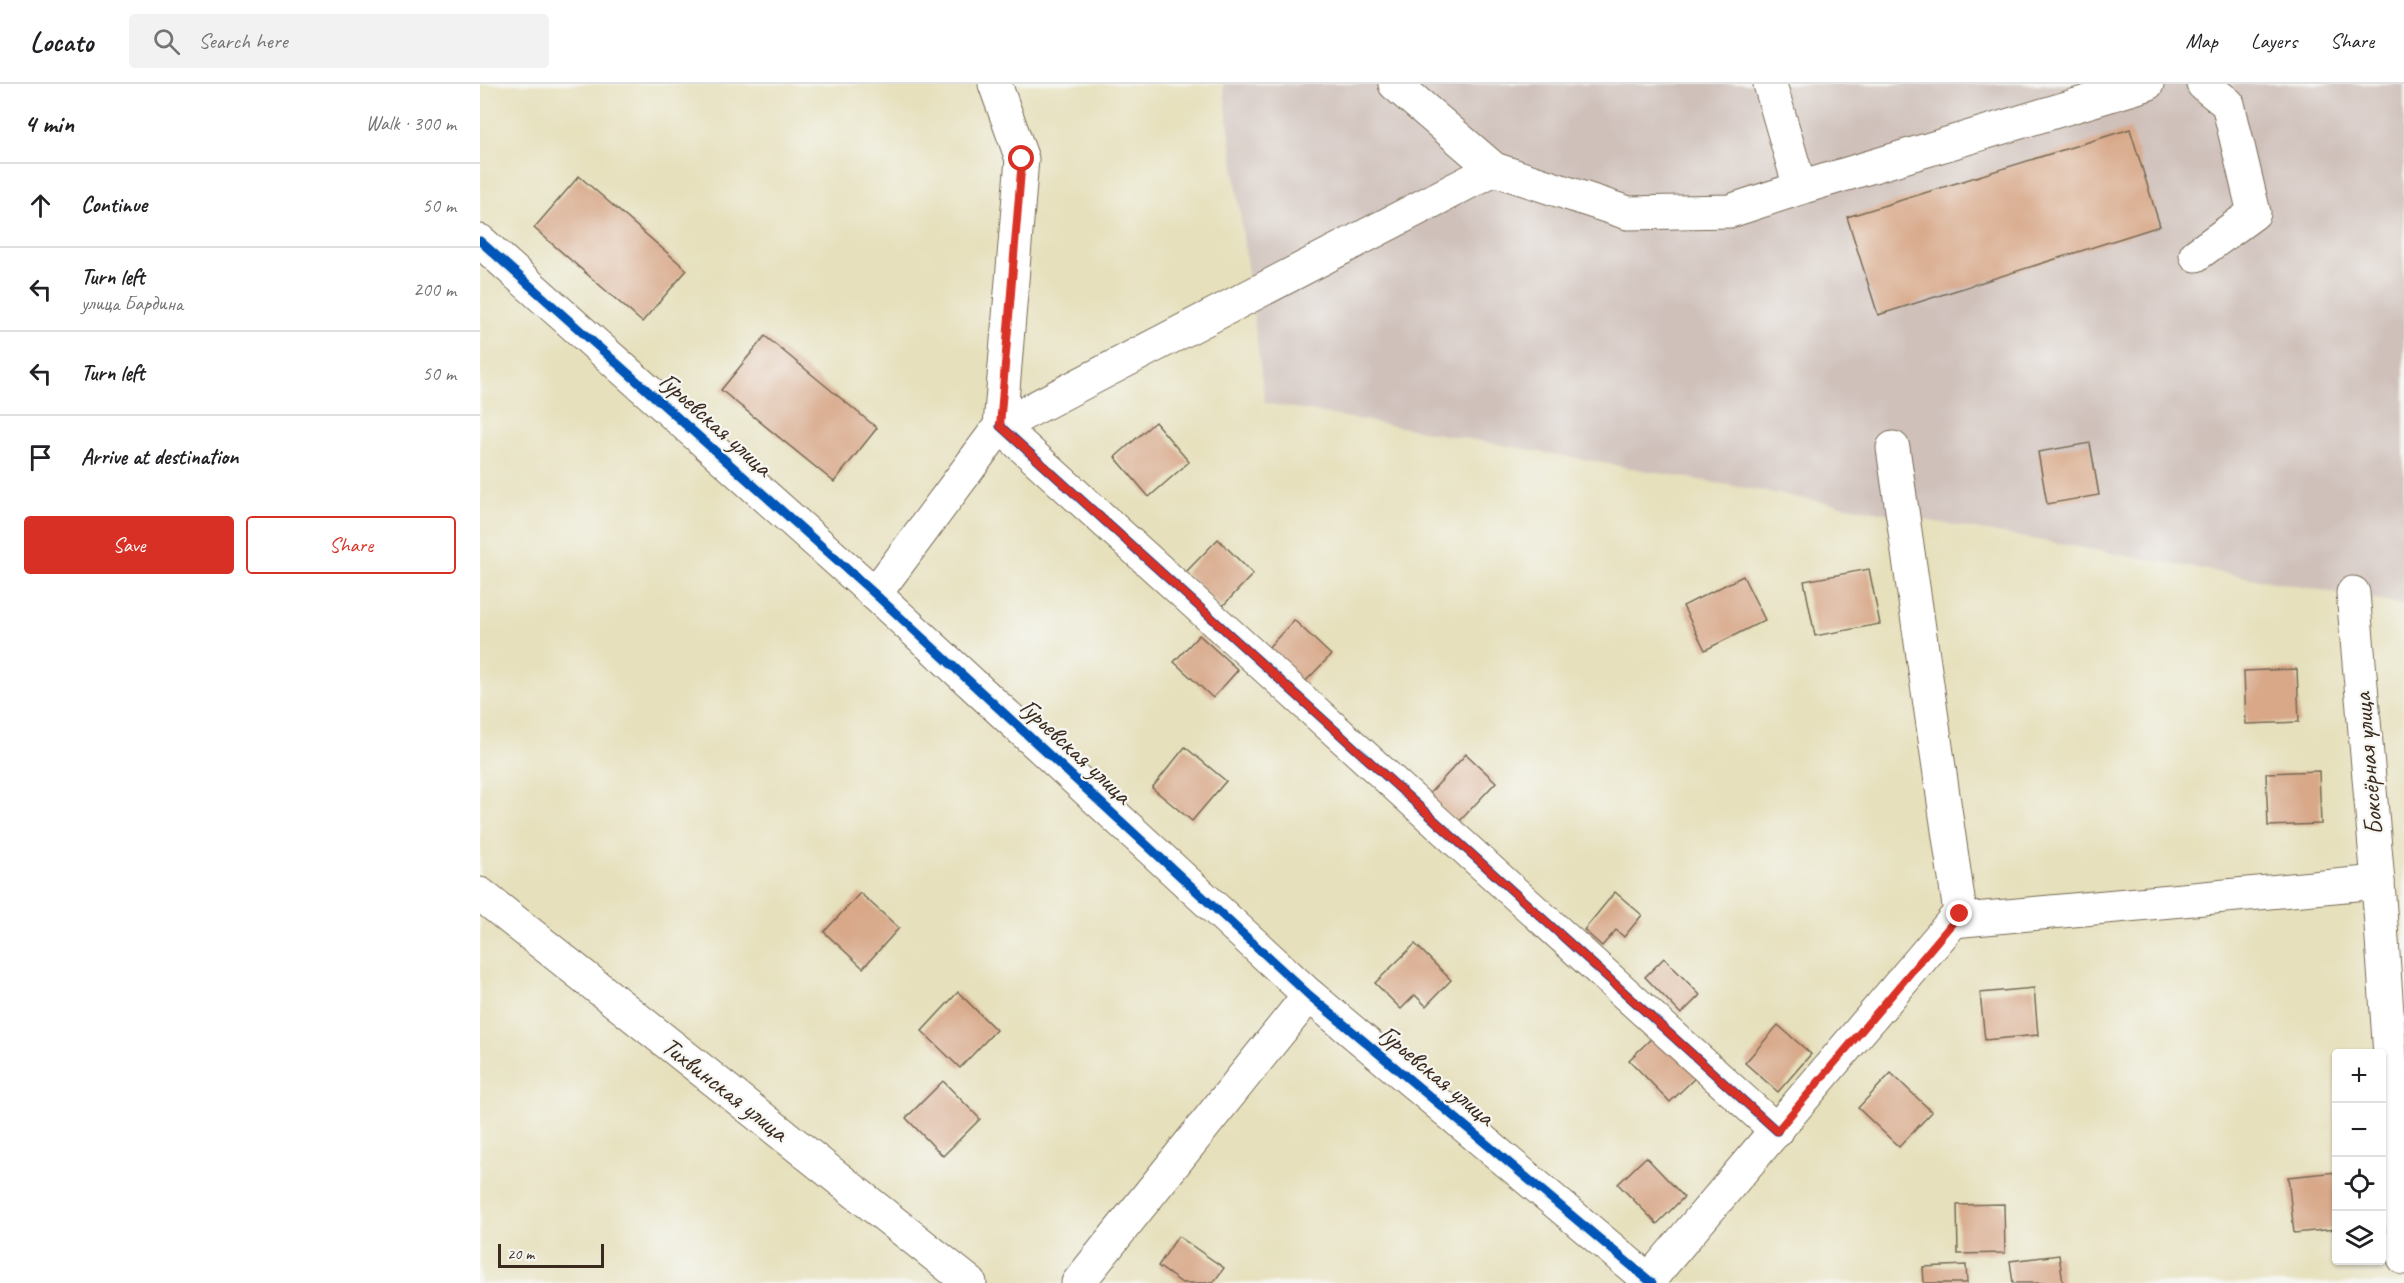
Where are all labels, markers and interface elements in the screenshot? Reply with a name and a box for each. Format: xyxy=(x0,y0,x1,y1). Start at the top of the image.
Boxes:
search box xyxy=(129,14,549,68)
text: Locato xyxy=(30,24,93,59)
icon: search xyxy=(150,25,183,58)
text: Search here xyxy=(198,27,288,55)
text: Map xyxy=(2185,28,2218,54)
text: Layers xyxy=(2251,28,2297,54)
text: Share xyxy=(2330,28,2374,54)
text: 4 min xyxy=(24,107,74,140)
text: Walk · 300 m xyxy=(366,111,456,136)
route start xyxy=(1008,145,1034,171)
icon: ahead xyxy=(24,189,57,222)
text: Continue xyxy=(81,191,147,219)
text: 50 m xyxy=(422,193,456,218)
text: Turn left xyxy=(81,263,145,291)
icon: left xyxy=(24,273,57,306)
text: 200 m xyxy=(413,277,456,302)
text: улица Бардина xyxy=(81,291,183,316)
icon: left xyxy=(24,357,57,390)
text: Turn left xyxy=(81,359,145,387)
text: 50 m xyxy=(422,361,456,386)
street label: Гурьевская улица xyxy=(652,364,781,485)
icon: arrive xyxy=(24,441,57,474)
text: Arrive at destination xyxy=(81,443,238,471)
button: Save xyxy=(24,516,234,574)
button: Share xyxy=(246,516,456,574)
street label: Боксёрная улица xyxy=(2345,690,2391,837)
street label: Гурьевская улица xyxy=(1013,691,1140,812)
route end xyxy=(1946,900,1972,926)
street label: Гурьевская улица xyxy=(1372,1017,1503,1134)
street label: Тихвинская улица xyxy=(655,1029,796,1150)
map controls xyxy=(2332,1049,2386,1265)
button: + xyxy=(2332,1049,2386,1103)
button: − xyxy=(2332,1103,2386,1157)
button: locate xyxy=(2332,1157,2386,1211)
button: layers xyxy=(2332,1211,2386,1265)
scale bar xyxy=(498,1241,604,1268)
text: 20 m xyxy=(507,1244,534,1264)

